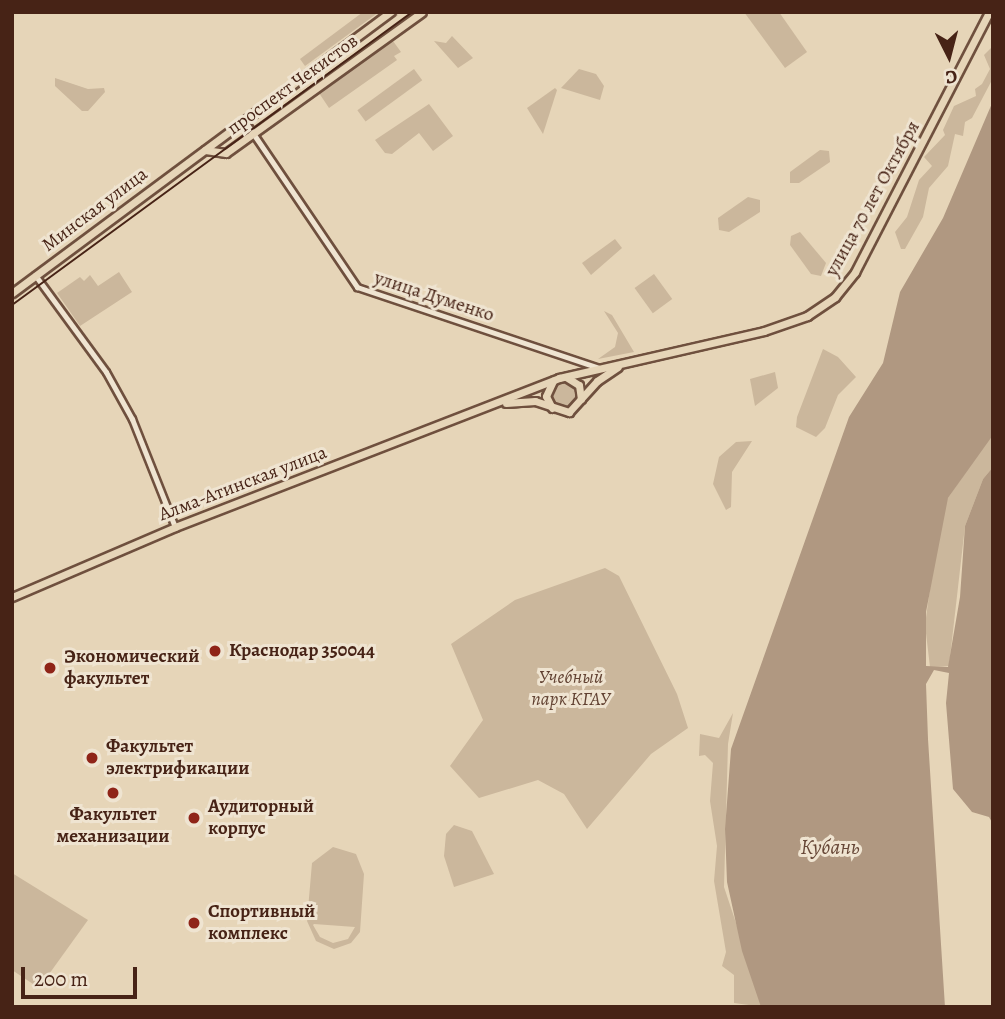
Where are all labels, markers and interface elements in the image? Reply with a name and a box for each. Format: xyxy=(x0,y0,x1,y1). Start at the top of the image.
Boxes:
north arrow xyxy=(914,21,984,91)
street label: проспект Чекистов xyxy=(223,30,363,140)
text: С xyxy=(944,63,958,90)
street label: улица 70 лет Октября xyxy=(821,117,925,281)
street label: Минская улица xyxy=(38,163,152,257)
street label: улица Думенко xyxy=(371,267,497,327)
street label: Алма-Атинская улица xyxy=(156,441,330,527)
place label: Краснодар 350044 xyxy=(229,640,375,662)
marker: Краснодар 350044 xyxy=(207,643,223,659)
place label: Экономический факультет xyxy=(64,646,199,690)
marker: Экономический факультет xyxy=(42,660,58,676)
park label: Учебный парк КГАУ xyxy=(531,667,611,711)
place label: Факультет электрификации xyxy=(106,736,250,780)
marker: Факультет электрификации xyxy=(84,750,100,766)
marker: Факультет механизации xyxy=(105,785,121,801)
place label: Аудиторный корпус xyxy=(208,796,314,840)
place label: Факультет механизации xyxy=(56,804,170,848)
marker: Аудиторный корпус xyxy=(186,810,202,826)
water label: Кубань xyxy=(800,834,860,860)
place label: Спортивный комплекс xyxy=(208,901,315,945)
marker: Спортивный комплекс xyxy=(186,915,202,931)
scale bar xyxy=(24,953,140,997)
text: 200 m xyxy=(34,965,88,993)

